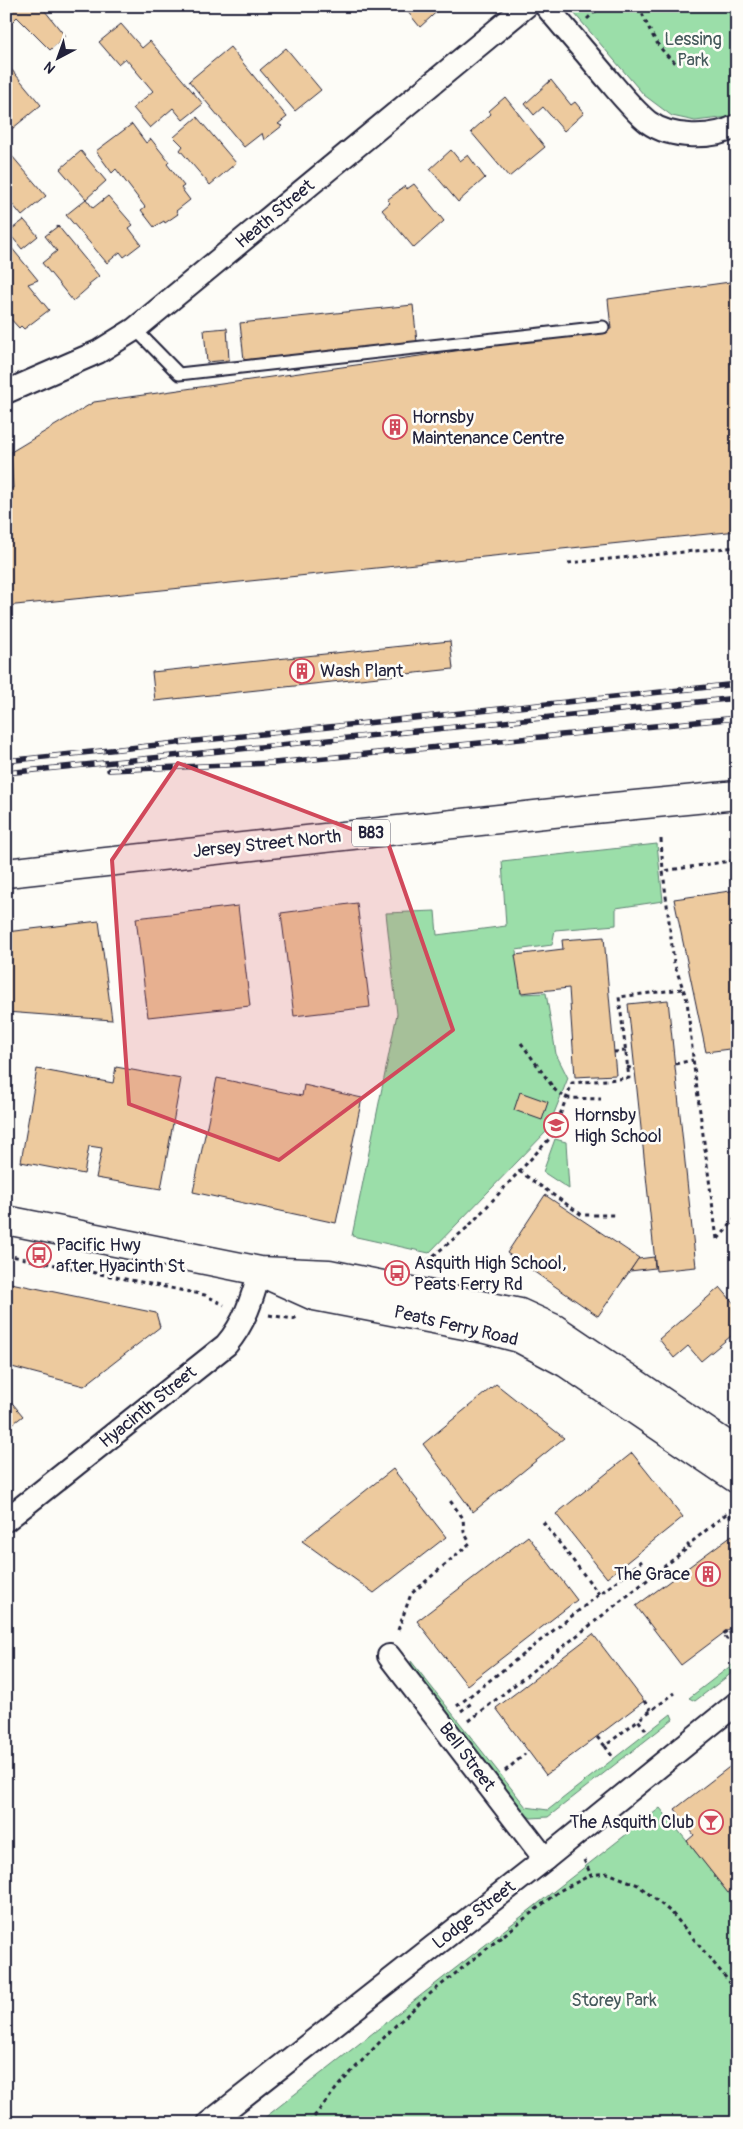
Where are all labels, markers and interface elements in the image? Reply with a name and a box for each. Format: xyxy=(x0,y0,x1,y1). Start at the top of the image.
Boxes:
park label: Lessing Park xyxy=(664,28,722,72)
north arrow xyxy=(32,32,82,82)
text: N xyxy=(41,58,59,77)
street label: Heath Street xyxy=(231,174,320,254)
place label: Hornsby Maintenance Centre xyxy=(412,406,564,450)
building icon: Hornsby Maintenance Centre xyxy=(382,414,408,440)
building icon: Wash Plant xyxy=(289,658,315,684)
place label: Wash Plant xyxy=(320,660,404,683)
road number: B83 xyxy=(352,820,390,846)
street label: Jersey Street North xyxy=(192,825,342,863)
place label: Hornsby High School xyxy=(574,1104,662,1148)
school or university icon: Hornsby High School xyxy=(543,1112,569,1138)
place label: Pacific Hwy after Hyacinth St xyxy=(56,1234,186,1278)
bus stop icon: Pacific Hwy after Hyacinth St xyxy=(26,1242,52,1268)
place label: Asquith High School, Peats Ferry Rd xyxy=(414,1252,566,1296)
bus stop icon: Asquith High School, Peats Ferry Rd xyxy=(384,1260,410,1286)
street label: Peats Ferry Road xyxy=(392,1301,520,1351)
street label: Hyacinth Street xyxy=(95,1360,202,1453)
building icon: The Grace xyxy=(695,1561,721,1587)
place label: The Grace xyxy=(614,1563,690,1586)
street label: Bell Street xyxy=(434,1718,501,1797)
bar icon: The Asquith Club xyxy=(698,1809,724,1835)
place label: The Asquith Club xyxy=(569,1811,694,1834)
street label: Lodge Street xyxy=(428,1875,521,1955)
park label: Storey Park xyxy=(571,1989,657,2012)

